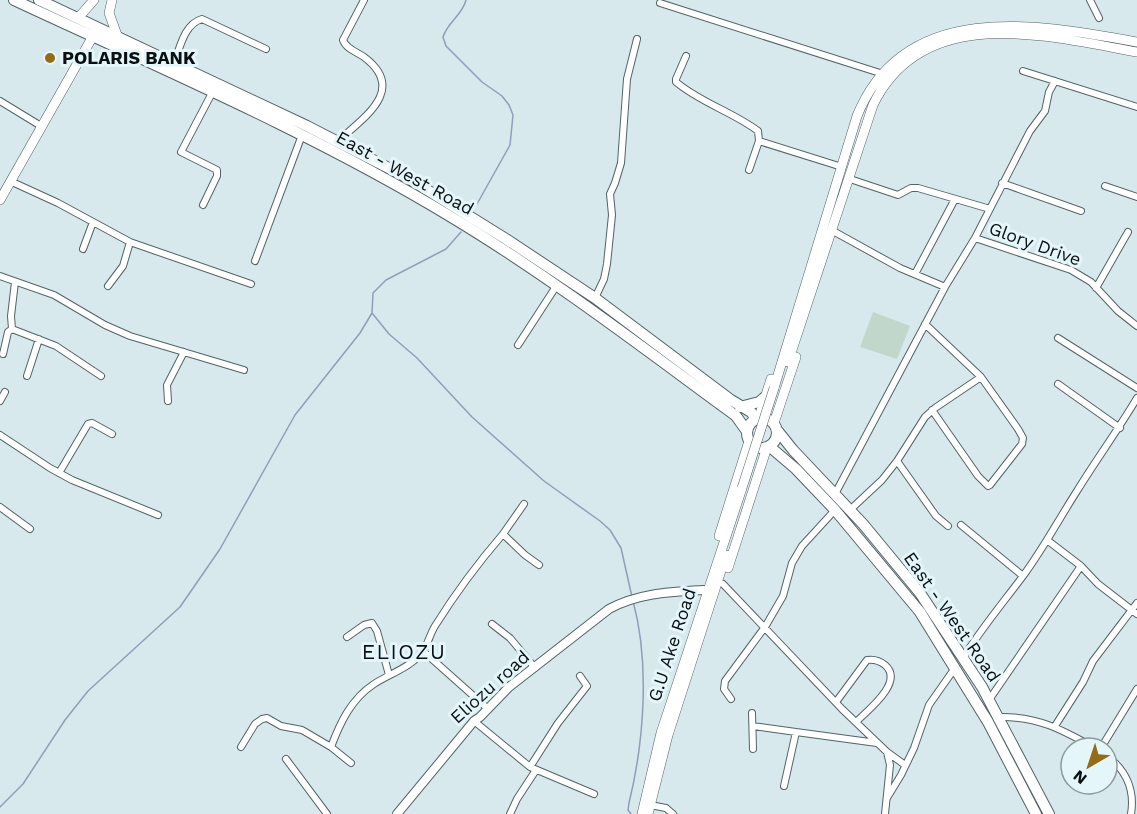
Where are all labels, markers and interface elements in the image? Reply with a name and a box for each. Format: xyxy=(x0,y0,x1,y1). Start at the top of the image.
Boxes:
place label: POLARIS BANK xyxy=(62,47,196,68)
marker: POLARIS BANK xyxy=(43,51,57,65)
street label: East - West Road xyxy=(333,126,478,219)
street label: Glory Drive xyxy=(986,217,1084,270)
street label: East - West Road xyxy=(900,548,1005,686)
street label: G.U Ake Road xyxy=(643,586,700,704)
district label: ELIOZU xyxy=(362,639,446,664)
street label: Eliozu road xyxy=(446,646,533,727)
north arrow xyxy=(1059,736,1119,796)
text: N xyxy=(1069,766,1090,788)

